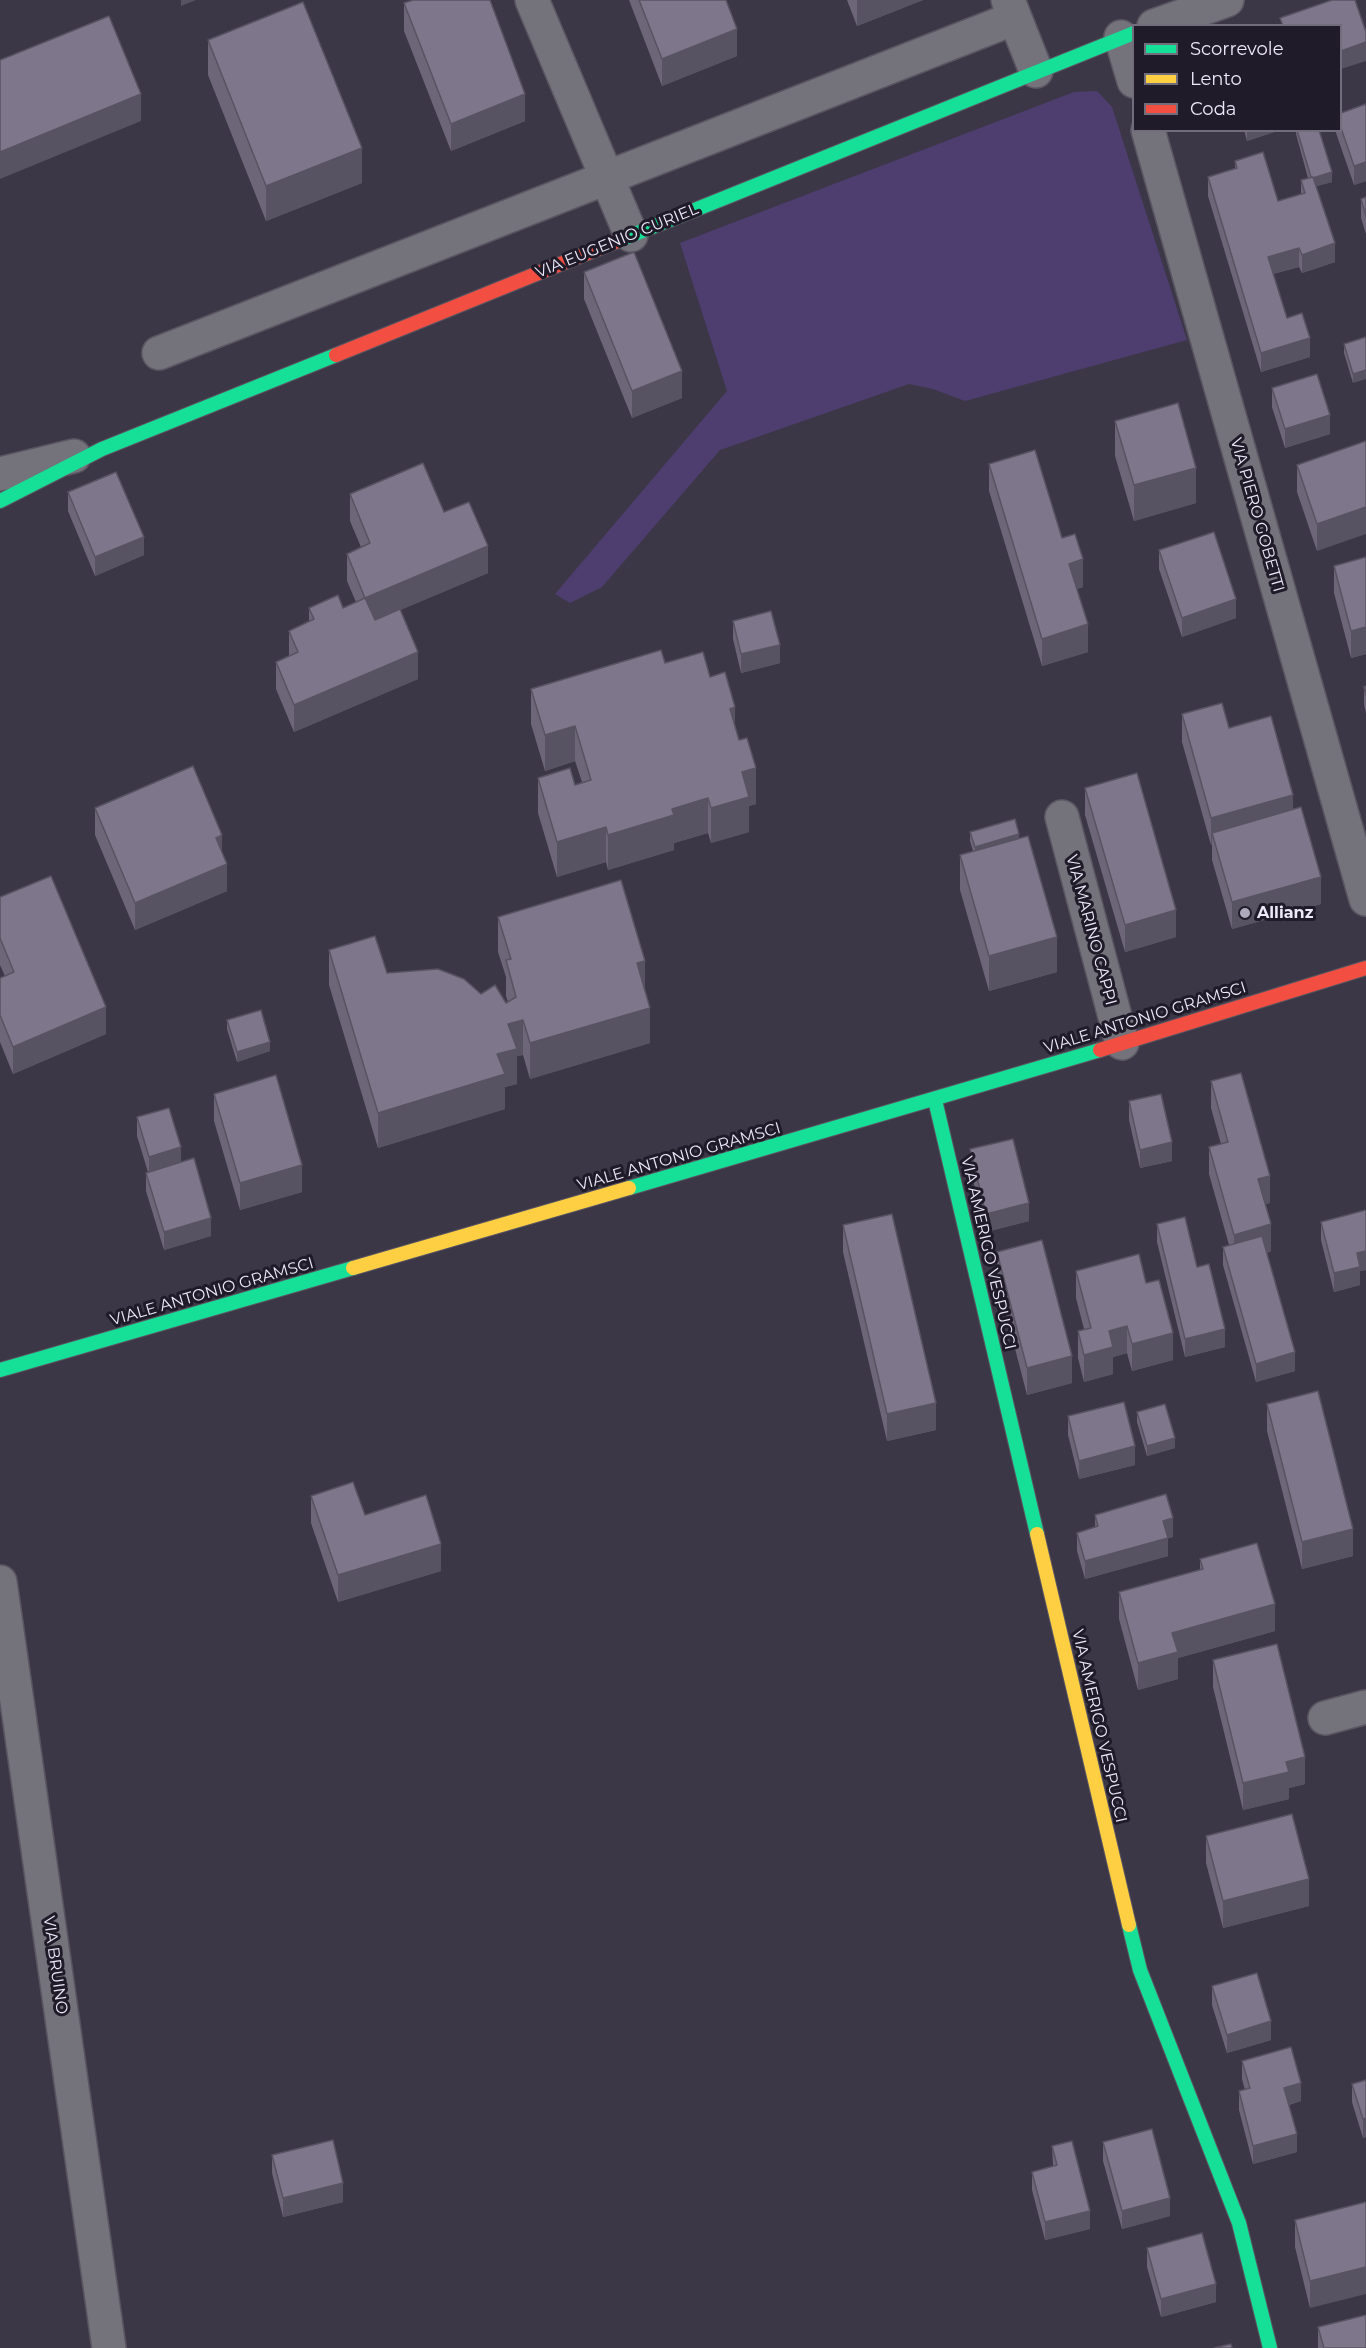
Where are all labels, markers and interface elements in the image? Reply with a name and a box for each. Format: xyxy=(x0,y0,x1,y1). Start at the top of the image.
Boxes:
legend xyxy=(1132,24,1342,132)
text: Scorrevole xyxy=(1190,38,1284,60)
text: Lento xyxy=(1190,68,1242,90)
text: Coda xyxy=(1190,98,1236,120)
street label: VIA EUGENIO CURIEL xyxy=(533,200,701,282)
street label: VIA PIERO GOBETTI xyxy=(1226,436,1288,594)
street label: VIA MARINO CAPPI xyxy=(1062,853,1120,1007)
place label: Allianz xyxy=(1257,903,1313,923)
marker: Allianz xyxy=(1238,906,1252,920)
street label: VIALE ANTONIO GRAMSCI xyxy=(1041,978,1249,1058)
street label: VIALE ANTONIO GRAMSCI xyxy=(575,1119,783,1195)
street label: VIA AMERIGO VESPUCCI xyxy=(956,1154,1020,1352)
street label: VIALE ANTONIO GRAMSCI xyxy=(108,1254,316,1330)
street label: VIA AMERIGO VESPUCCI xyxy=(1067,1627,1131,1825)
street label: VIA BRUINO xyxy=(39,1915,71,2015)

